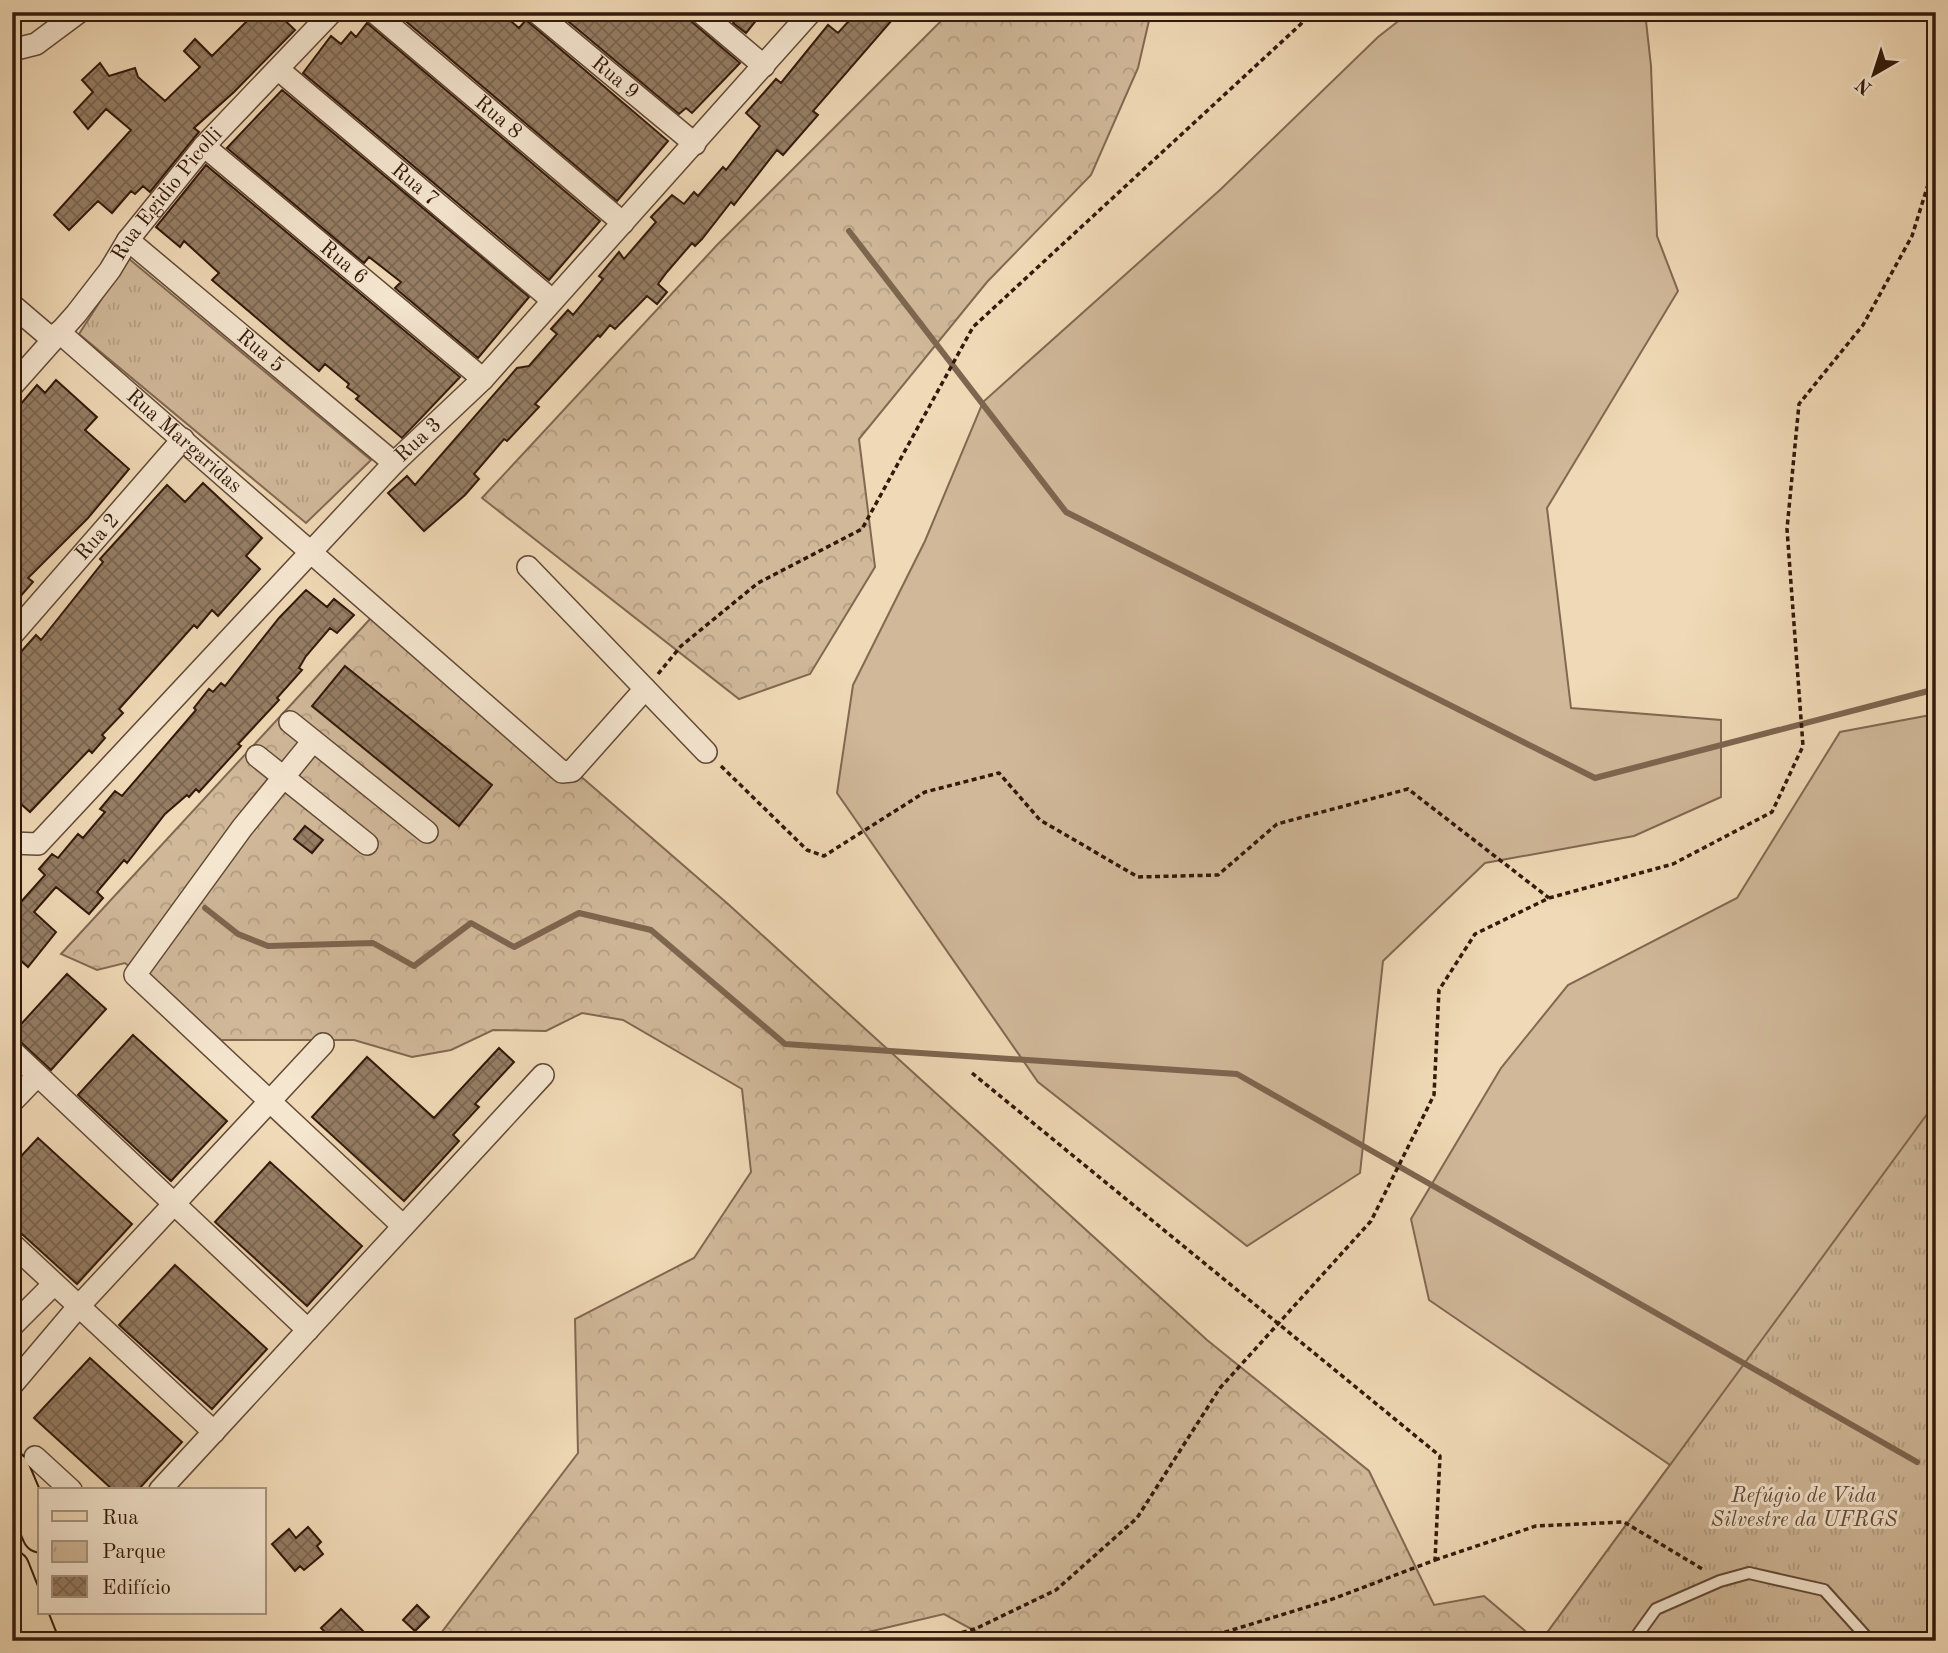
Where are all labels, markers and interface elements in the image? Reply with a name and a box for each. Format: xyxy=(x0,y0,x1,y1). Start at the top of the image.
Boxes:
north arrow xyxy=(1840,38,1910,108)
street label: Rua 9 xyxy=(587,52,643,103)
text: N xyxy=(1853,73,1876,97)
street label: Rua 8 xyxy=(471,92,526,143)
street label: Rua Egidio Picolli xyxy=(108,124,226,264)
street label: Rua 7 xyxy=(387,159,443,210)
street label: Rua 6 xyxy=(316,237,371,288)
street label: Rua 5 xyxy=(233,326,288,377)
street label: Rua Margaridas xyxy=(122,385,246,497)
street label: Rua 3 xyxy=(391,414,445,466)
street label: Rua 2 xyxy=(72,510,123,565)
park label: Refúgio de Vida Silvestre da UFRGS xyxy=(1711,1486,1898,1531)
legend xyxy=(38,1488,266,1614)
text: Rua xyxy=(102,1508,139,1529)
text: Parque xyxy=(102,1542,166,1563)
text: Edifício xyxy=(102,1578,171,1599)

